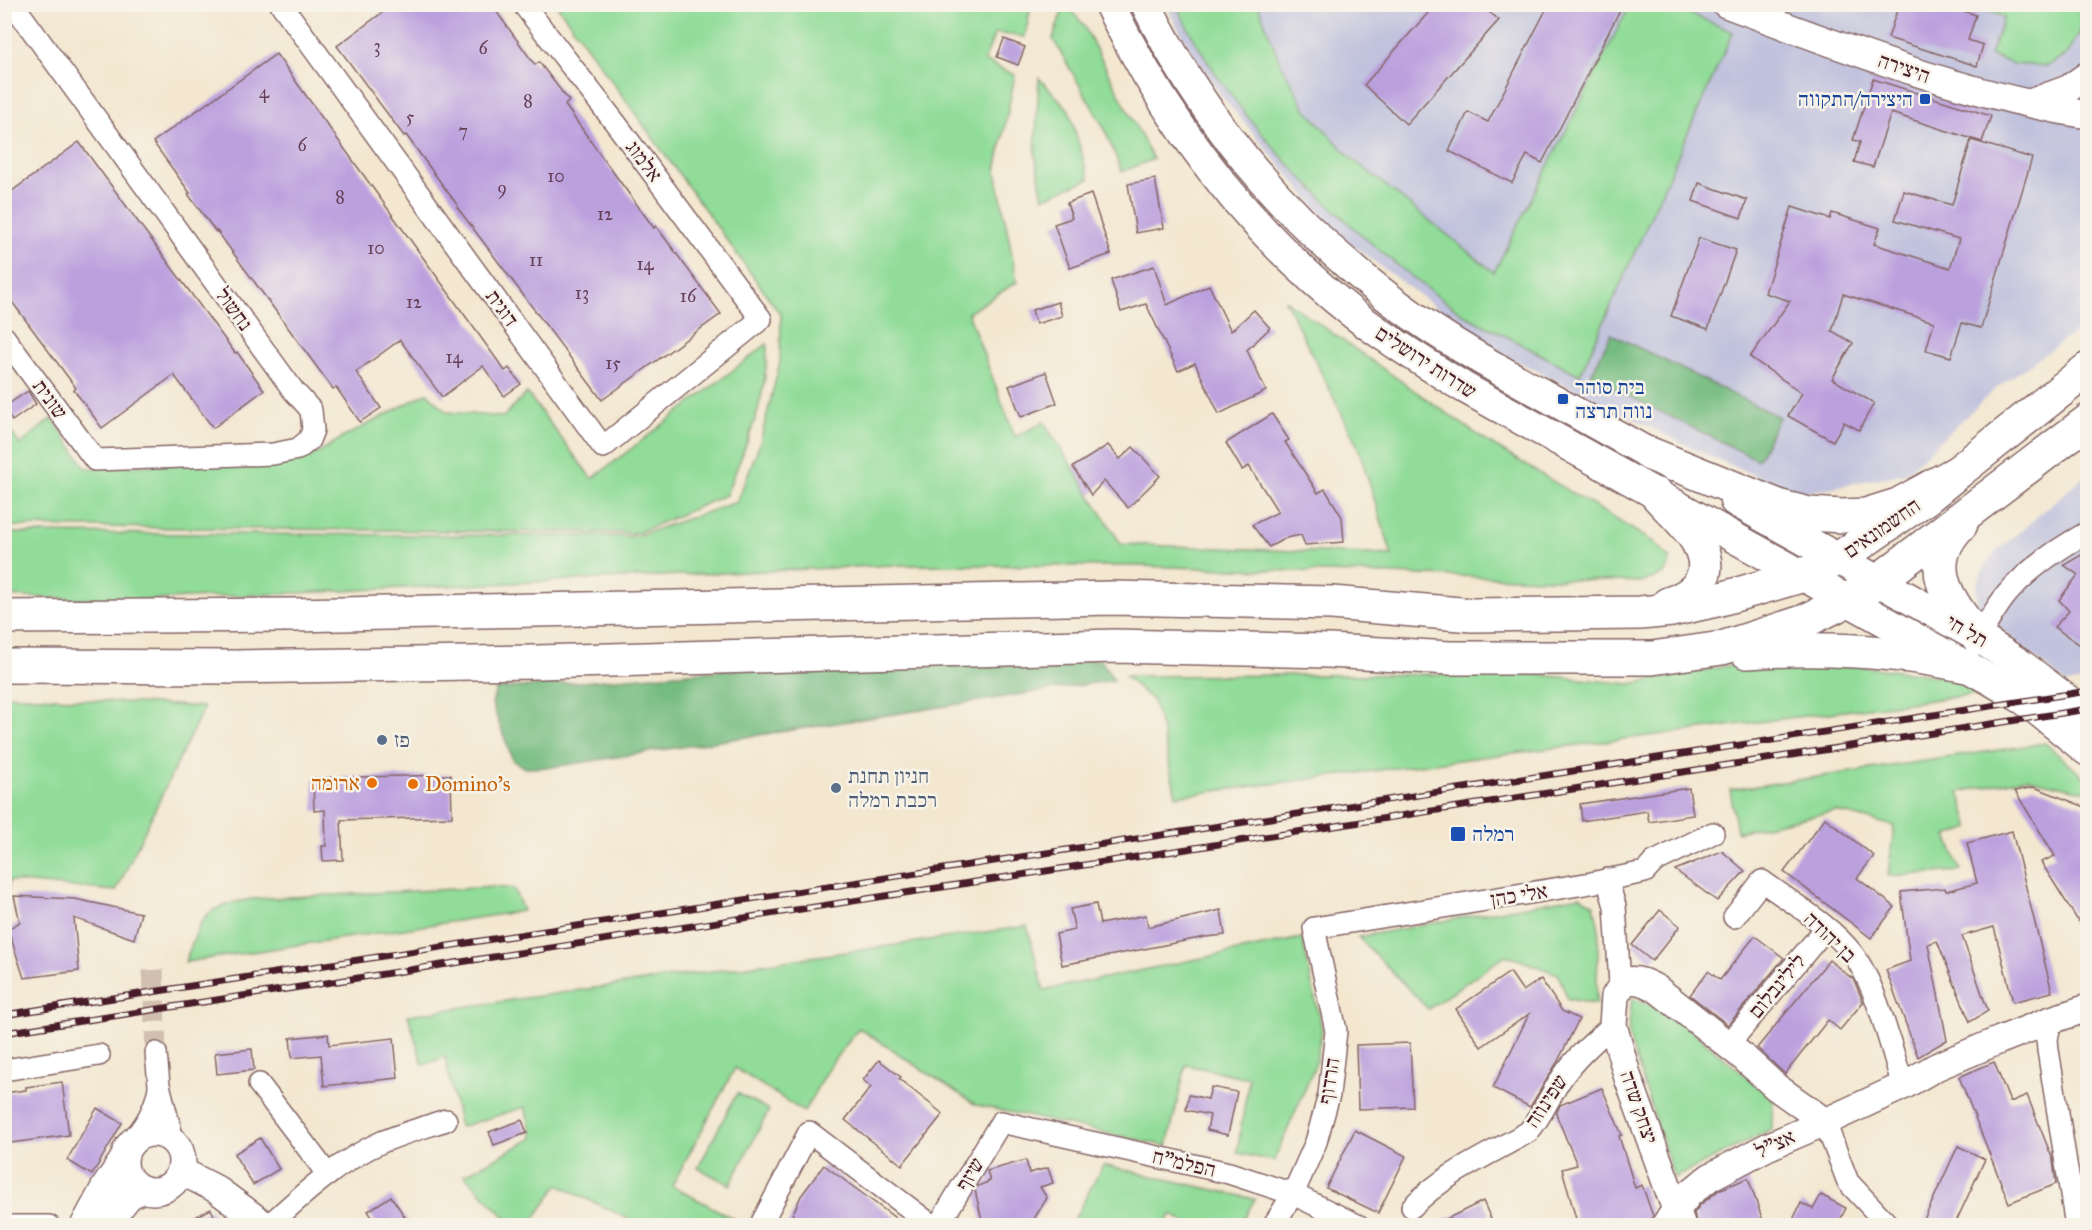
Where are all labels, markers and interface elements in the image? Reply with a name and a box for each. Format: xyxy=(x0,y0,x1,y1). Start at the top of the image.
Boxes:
house number: 3 xyxy=(373,35,381,57)
house number: 6 xyxy=(478,37,488,59)
street label: היצירה xyxy=(1875,47,1933,89)
house number: 4 xyxy=(259,81,270,103)
place label: היצירה/התקווה xyxy=(1798,86,1913,112)
house number: 8 xyxy=(523,90,533,112)
marker: היצירה/התקווה xyxy=(1918,92,1932,106)
house number: 5 xyxy=(406,106,415,128)
house number: 7 xyxy=(458,120,468,142)
house number: 6 xyxy=(297,134,307,156)
street label: אלמוג xyxy=(620,135,668,187)
house number: 10 xyxy=(547,165,565,187)
house number: 9 xyxy=(497,177,507,199)
house number: 8 xyxy=(335,186,345,208)
house number: 12 xyxy=(597,203,613,225)
house number: 10 xyxy=(367,237,385,259)
house number: 11 xyxy=(529,249,543,271)
house number: 14 xyxy=(636,253,655,275)
street label: נחשול xyxy=(210,282,258,336)
house number: 13 xyxy=(575,282,589,304)
street label: דוגית xyxy=(480,284,524,332)
house number: 16 xyxy=(680,285,697,307)
house number: 12 xyxy=(406,291,422,313)
street label: שדרות ירושלים xyxy=(1371,320,1482,404)
house number: 14 xyxy=(445,346,464,368)
house number: 15 xyxy=(605,352,621,374)
street label: שונית xyxy=(27,374,73,424)
place label: בית סוהר נווה תרצה xyxy=(1575,374,1652,424)
marker: בית סוהר נווה תרצה xyxy=(1556,392,1570,406)
street label: החשמונאים xyxy=(1839,492,1925,564)
street label: תל חי xyxy=(1942,609,1992,653)
place label: פז xyxy=(394,727,410,753)
marker: פז xyxy=(375,733,389,747)
place label: חניון תחנת רכבת רמלה xyxy=(848,763,937,813)
place label: ארומה xyxy=(311,770,360,796)
place label: Domino's xyxy=(425,771,511,797)
marker: ארומה xyxy=(365,776,379,790)
marker: Domino's xyxy=(406,777,420,791)
marker: חניון תחנת רכבת רמלה xyxy=(829,781,843,795)
place label: רמלה xyxy=(1472,821,1515,847)
marker: רמלה xyxy=(1449,825,1467,843)
street label: אלי כהן xyxy=(1489,878,1549,912)
street label: בן יהודה xyxy=(1798,906,1862,968)
street label: לילינבלום xyxy=(1743,948,1811,1024)
street label: הרדוף xyxy=(1313,1056,1345,1106)
street label: יצחק שדה xyxy=(1614,1067,1664,1147)
street label: שפינוזה xyxy=(1519,1069,1573,1133)
street label: אצ"ל xyxy=(1751,1124,1799,1164)
street label: הפלמ"ח xyxy=(1150,1143,1218,1183)
street label: שיזף xyxy=(950,1153,990,1195)

